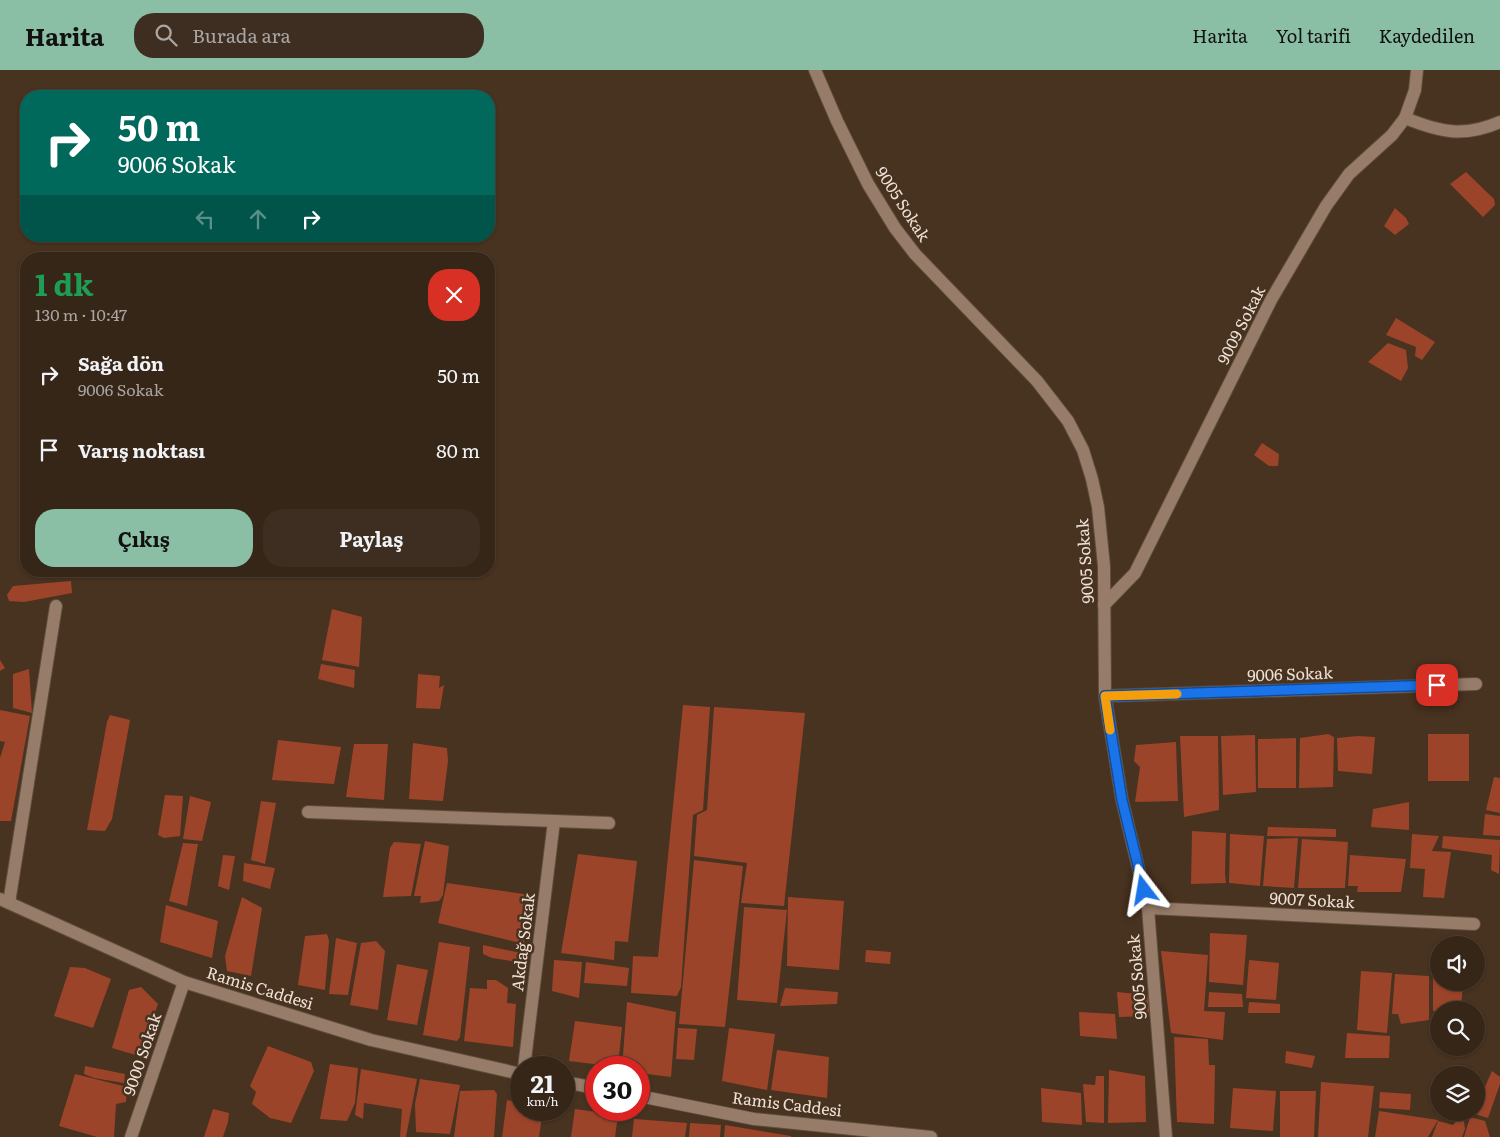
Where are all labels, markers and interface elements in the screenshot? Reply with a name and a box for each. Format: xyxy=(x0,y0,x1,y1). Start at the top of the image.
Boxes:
search box xyxy=(134,13,484,58)
text: Harita xyxy=(25,18,104,53)
icon: search xyxy=(152,21,180,49)
text: Burada ara xyxy=(192,21,291,49)
text: Harita xyxy=(1192,22,1248,49)
text: Yol tarifi xyxy=(1276,22,1351,49)
text: Kaydedilen xyxy=(1379,22,1475,49)
text: 50 m xyxy=(118,100,201,152)
icon: right xyxy=(35,110,100,175)
text: 9006 Sokak xyxy=(118,147,236,180)
street label: 9005 Sokak xyxy=(871,161,937,246)
icon: left xyxy=(191,205,219,233)
icon: ahead xyxy=(244,205,272,233)
icon: right xyxy=(297,205,325,233)
text: 1 dk xyxy=(35,261,93,305)
button: close xyxy=(428,269,480,321)
street label: 9009 Sokak xyxy=(1210,281,1270,368)
text: 130 m · 10:47 xyxy=(35,302,127,326)
text: Sağa dön xyxy=(78,349,164,377)
icon: right xyxy=(35,361,63,389)
text: 50 m xyxy=(437,361,480,389)
text: 9006 Sokak xyxy=(78,377,163,401)
icon: arrive xyxy=(35,436,63,464)
text: Varış noktası xyxy=(78,436,205,464)
text: 80 m xyxy=(436,436,480,464)
button: Çıkış xyxy=(35,509,253,567)
button: Paylaş xyxy=(263,509,480,567)
street label: 9005 Sokak xyxy=(1069,518,1099,604)
street label: 9006 Sokak xyxy=(1247,660,1333,686)
pin xyxy=(1416,664,1458,706)
icon: arrive xyxy=(1423,671,1451,699)
position arrow xyxy=(1117,863,1169,915)
street label: 9007 Sokak xyxy=(1269,885,1355,913)
street label: Akdağ Sokak xyxy=(504,891,540,992)
street label: 9005 Sokak xyxy=(1120,933,1152,1020)
map controls xyxy=(1430,936,1485,1121)
button: sound xyxy=(1430,936,1485,991)
street label: Ramis Caddesi xyxy=(204,959,317,1015)
button: search xyxy=(1430,1001,1485,1056)
street label: 9000 Sokak xyxy=(116,1009,167,1098)
speed limit sign: 30 xyxy=(585,1056,650,1121)
text: 21 xyxy=(531,1064,554,1101)
button: layers xyxy=(1430,1066,1485,1121)
street label: Ramis Caddesi xyxy=(731,1084,843,1122)
text: km/h xyxy=(527,1092,558,1110)

